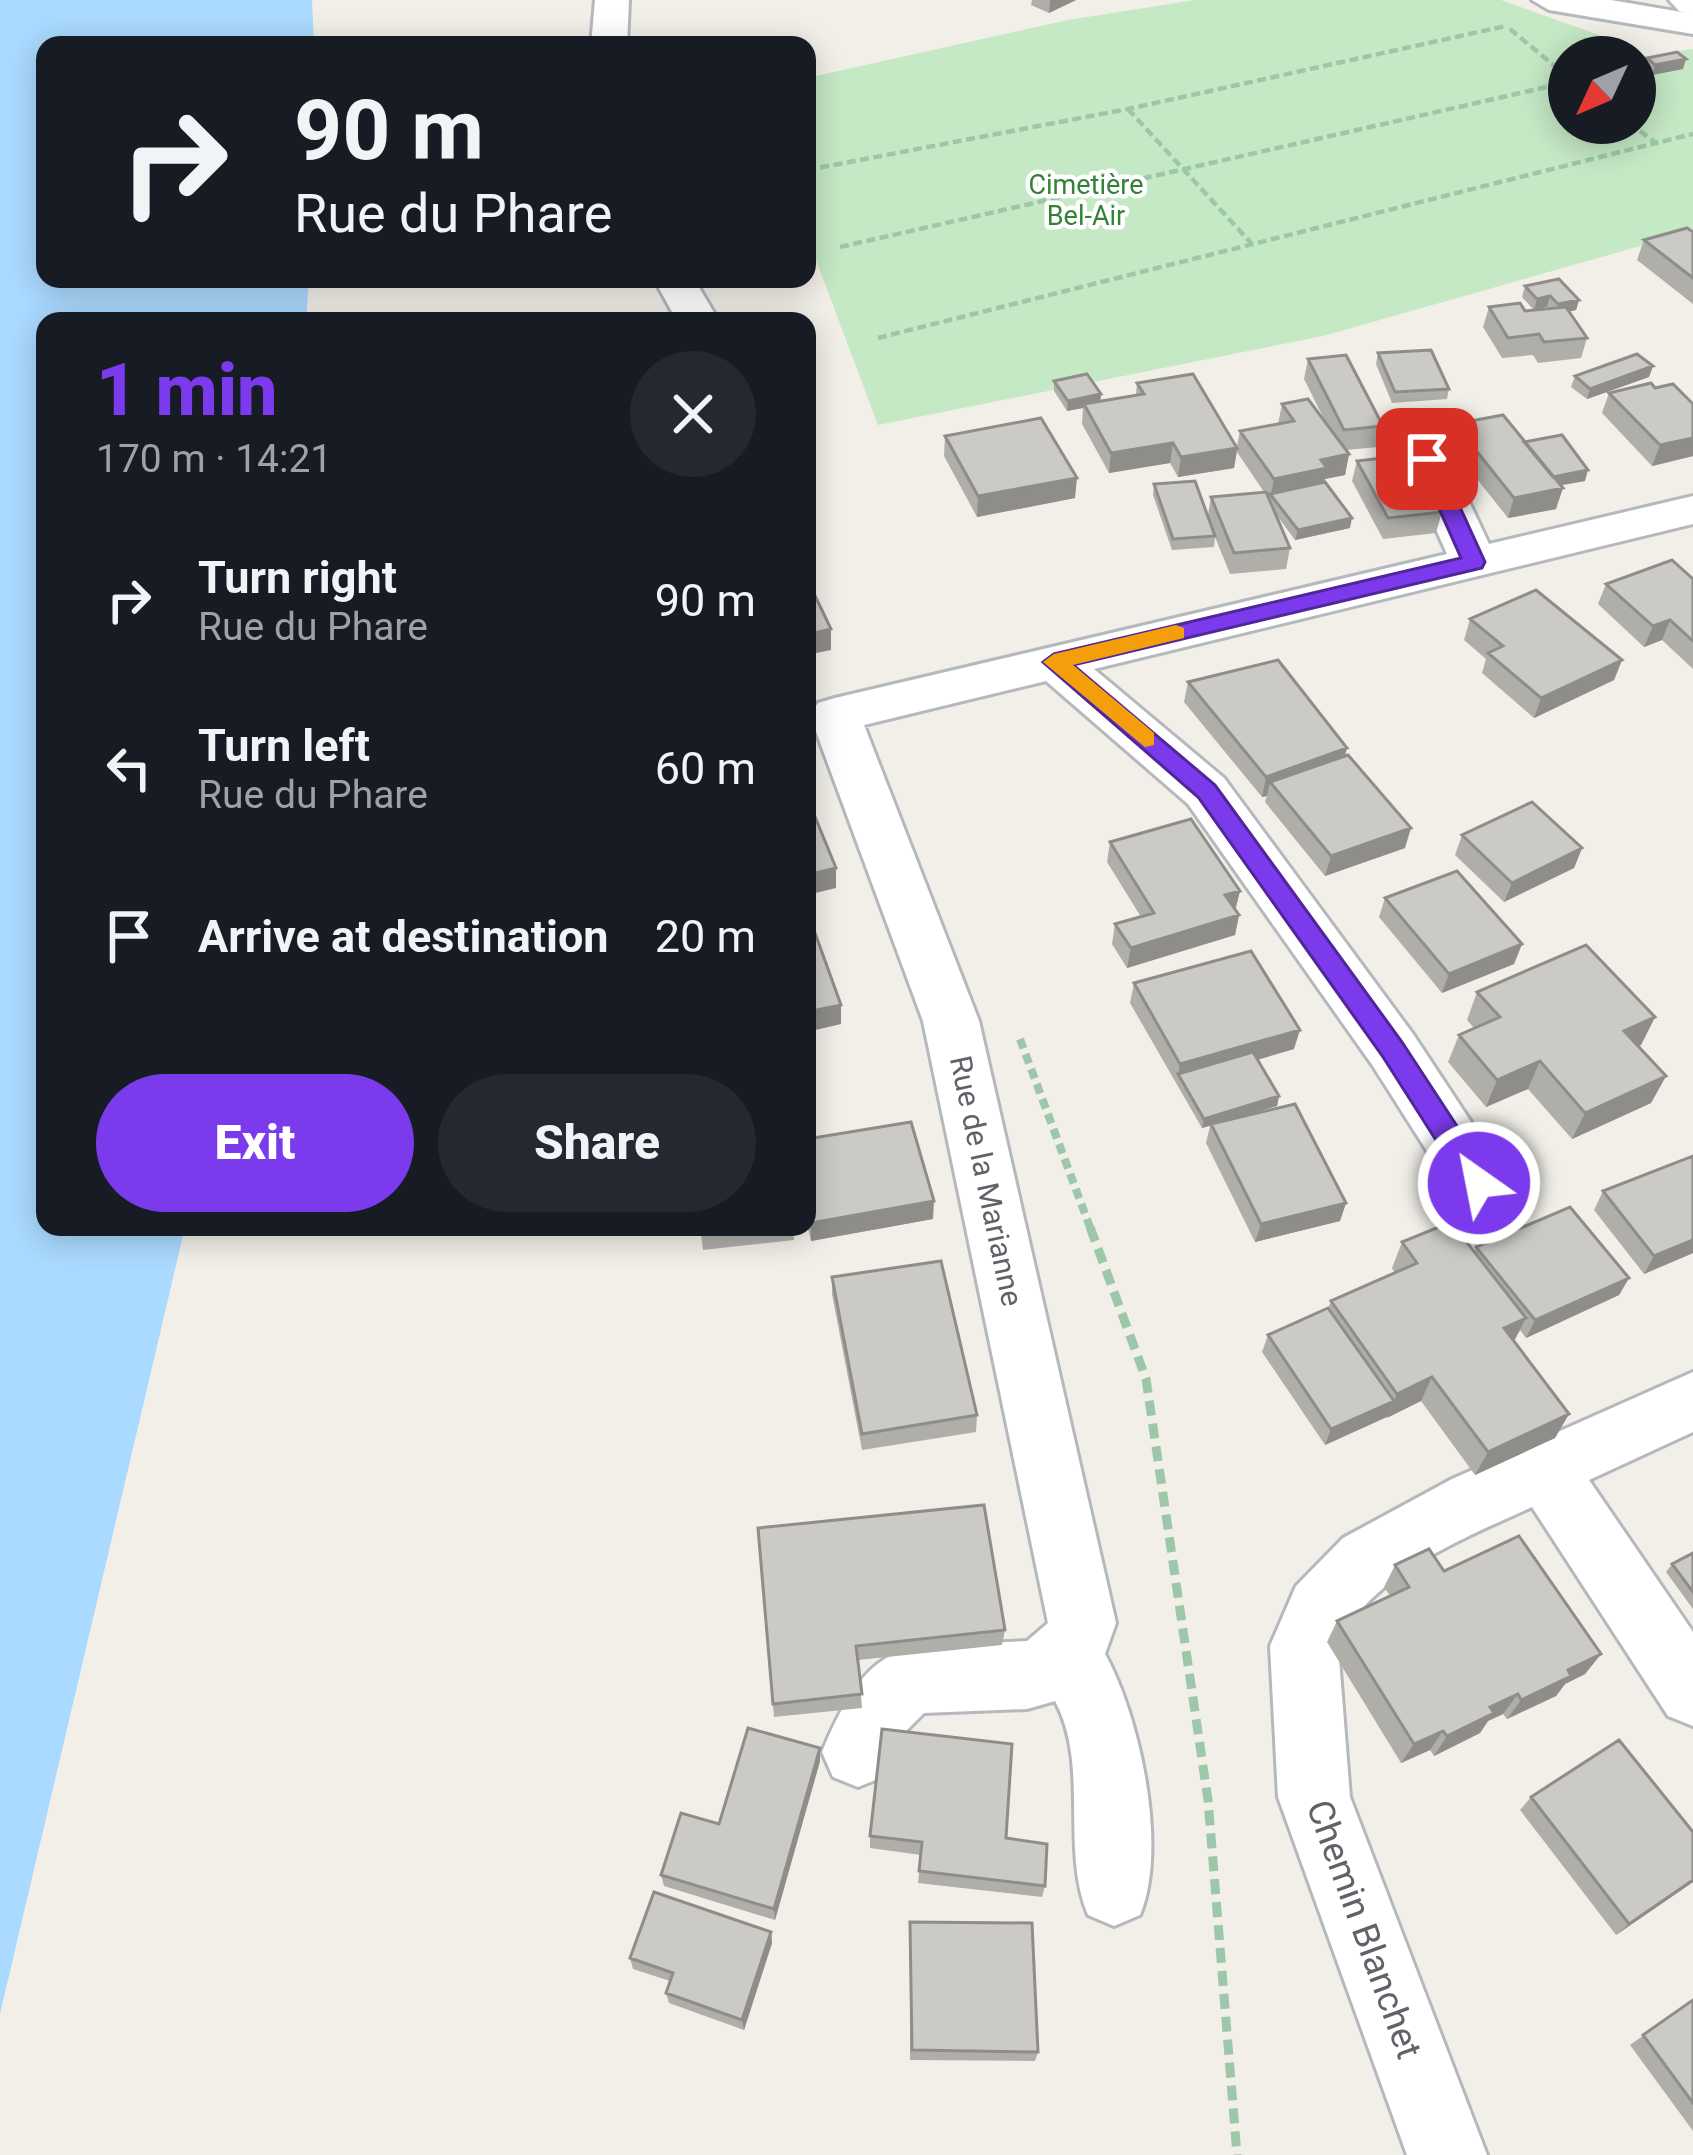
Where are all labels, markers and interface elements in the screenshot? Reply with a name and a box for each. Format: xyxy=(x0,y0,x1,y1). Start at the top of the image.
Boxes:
north arrow xyxy=(1548,36,1656,144)
map controls xyxy=(1548,36,1656,144)
text: 90 m xyxy=(294,81,484,180)
icon: right xyxy=(96,84,252,240)
park label: Cimetière Bel-Air xyxy=(1028,169,1144,232)
text: Rue du Phare xyxy=(294,182,612,245)
text: 1 min xyxy=(96,348,278,433)
button: close xyxy=(630,351,756,477)
pin xyxy=(1376,408,1478,510)
icon: arrive xyxy=(1394,426,1460,492)
text: 170 m · 14:21 xyxy=(96,436,332,482)
text: Turn right xyxy=(198,551,397,604)
icon: right xyxy=(96,567,162,633)
text: 90 m xyxy=(655,574,756,627)
text: Rue du Phare xyxy=(198,604,428,650)
text: Turn left xyxy=(198,719,370,772)
icon: left xyxy=(96,735,162,801)
text: 60 m xyxy=(655,742,756,795)
text: Rue du Phare xyxy=(198,772,428,818)
icon: arrive xyxy=(96,903,162,969)
text: Arrive at destination xyxy=(198,910,609,963)
text: 20 m xyxy=(655,910,756,963)
street label: Rue de la Marianne xyxy=(943,1053,1030,1309)
button: Exit xyxy=(96,1074,414,1212)
button: Share xyxy=(438,1074,756,1212)
position arrow xyxy=(1416,1120,1542,1246)
street label: Chemin Blanchet xyxy=(1298,1795,1430,2064)

